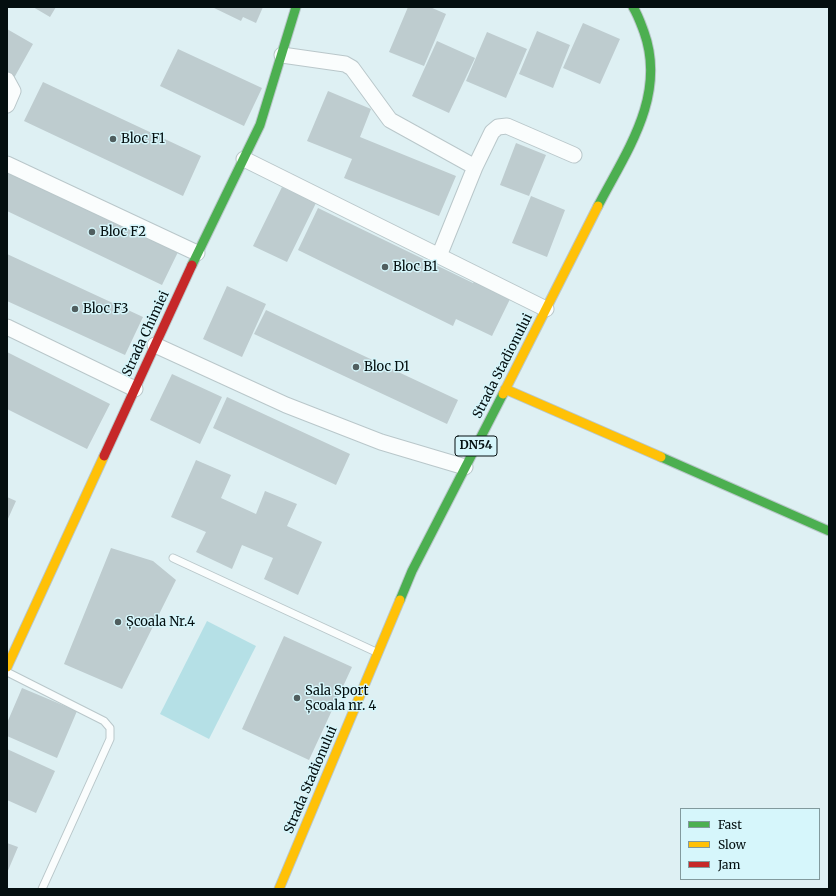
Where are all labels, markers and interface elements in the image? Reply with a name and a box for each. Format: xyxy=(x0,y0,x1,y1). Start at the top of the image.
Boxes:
place label: Bloc F1 xyxy=(121,131,165,147)
marker: Bloc F1 xyxy=(108,134,118,144)
place label: Bloc F2 xyxy=(100,224,146,240)
marker: Bloc F2 xyxy=(87,227,97,237)
place label: Bloc B1 xyxy=(393,259,438,275)
marker: Bloc B1 xyxy=(380,262,390,272)
street label: Strada Chimiei xyxy=(119,289,173,379)
place label: Bloc F3 xyxy=(83,301,129,317)
marker: Bloc F3 xyxy=(70,304,80,314)
street label: Strada Stadionului xyxy=(470,311,536,421)
place label: Bloc D1 xyxy=(364,359,409,375)
marker: Bloc D1 xyxy=(351,362,361,372)
road number: DN54 xyxy=(455,436,497,456)
place label: Școala Nr.4 xyxy=(126,614,195,630)
marker: Școala Nr.4 xyxy=(113,617,123,627)
place label: Sala Sport Școala nr. 4 xyxy=(305,683,376,714)
marker: Sala Sport Școala nr. 4 xyxy=(292,693,302,703)
street label: Strada Stadionului xyxy=(281,724,341,836)
legend xyxy=(680,808,820,880)
text: Fast xyxy=(718,817,742,832)
text: Slow xyxy=(718,837,746,852)
text: Jam xyxy=(718,857,740,872)

